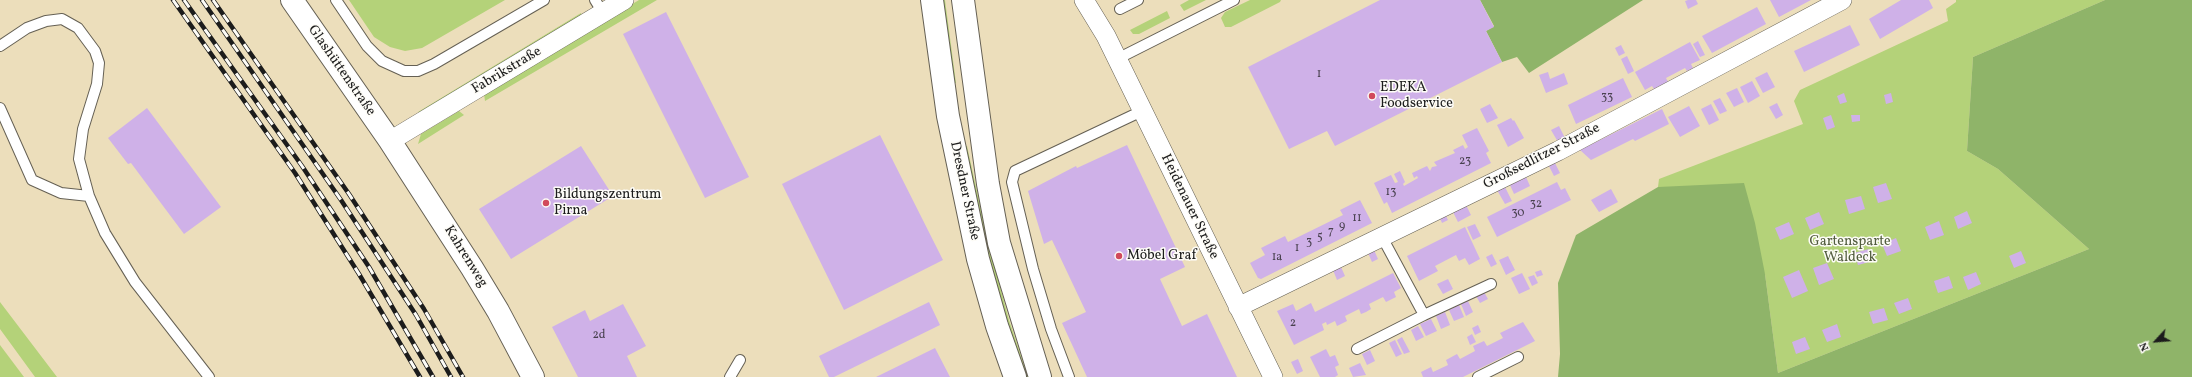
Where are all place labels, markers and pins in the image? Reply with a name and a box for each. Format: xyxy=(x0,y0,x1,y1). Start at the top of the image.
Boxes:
place label: EDEKA Foodservice xyxy=(1380,80,1453,112)
marker: EDEKA Foodservice xyxy=(1367,91,1377,101)
place label: Bildungszentrum Pirna xyxy=(554,187,661,220)
marker: Bildungszentrum Pirna xyxy=(541,198,551,208)
place label: Möbel Graf xyxy=(1127,248,1196,264)
marker: Möbel Graf xyxy=(1114,251,1124,261)

